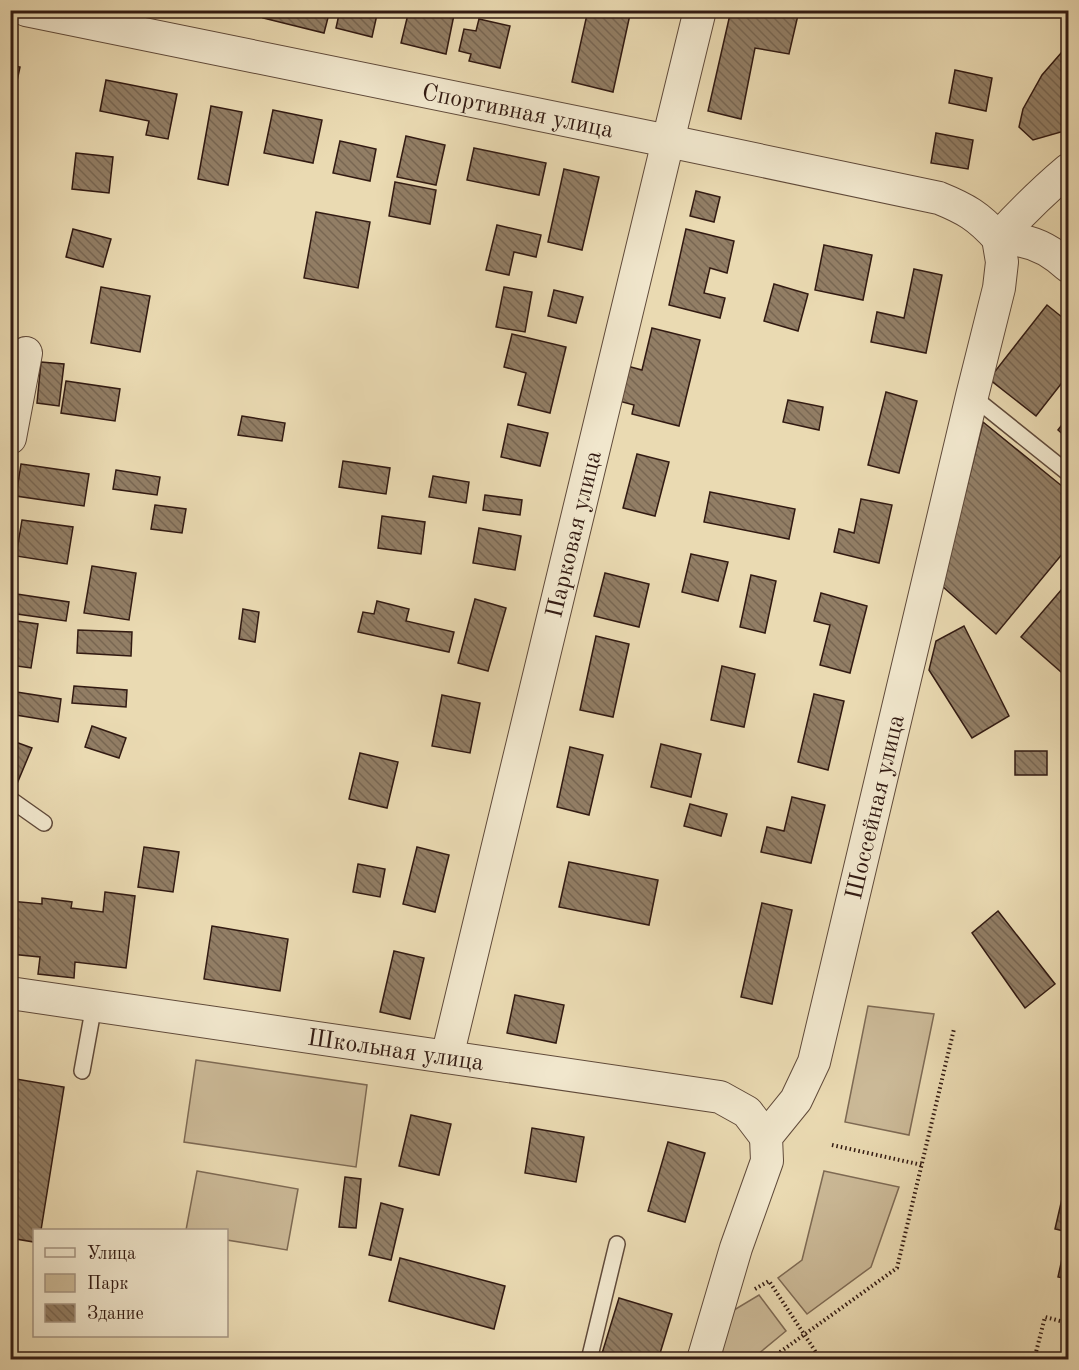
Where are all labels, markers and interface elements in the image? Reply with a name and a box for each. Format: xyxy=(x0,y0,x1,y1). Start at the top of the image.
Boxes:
street label: Спортивная улица xyxy=(420,81,616,144)
street label: Парковая улица xyxy=(543,448,607,621)
street label: Шоссейная улица xyxy=(843,713,910,902)
street label: Школьная улица xyxy=(306,1027,486,1076)
legend xyxy=(33,1229,228,1337)
text: Улица xyxy=(87,1245,136,1263)
text: Парк xyxy=(87,1275,128,1293)
text: Здание xyxy=(87,1305,144,1323)

